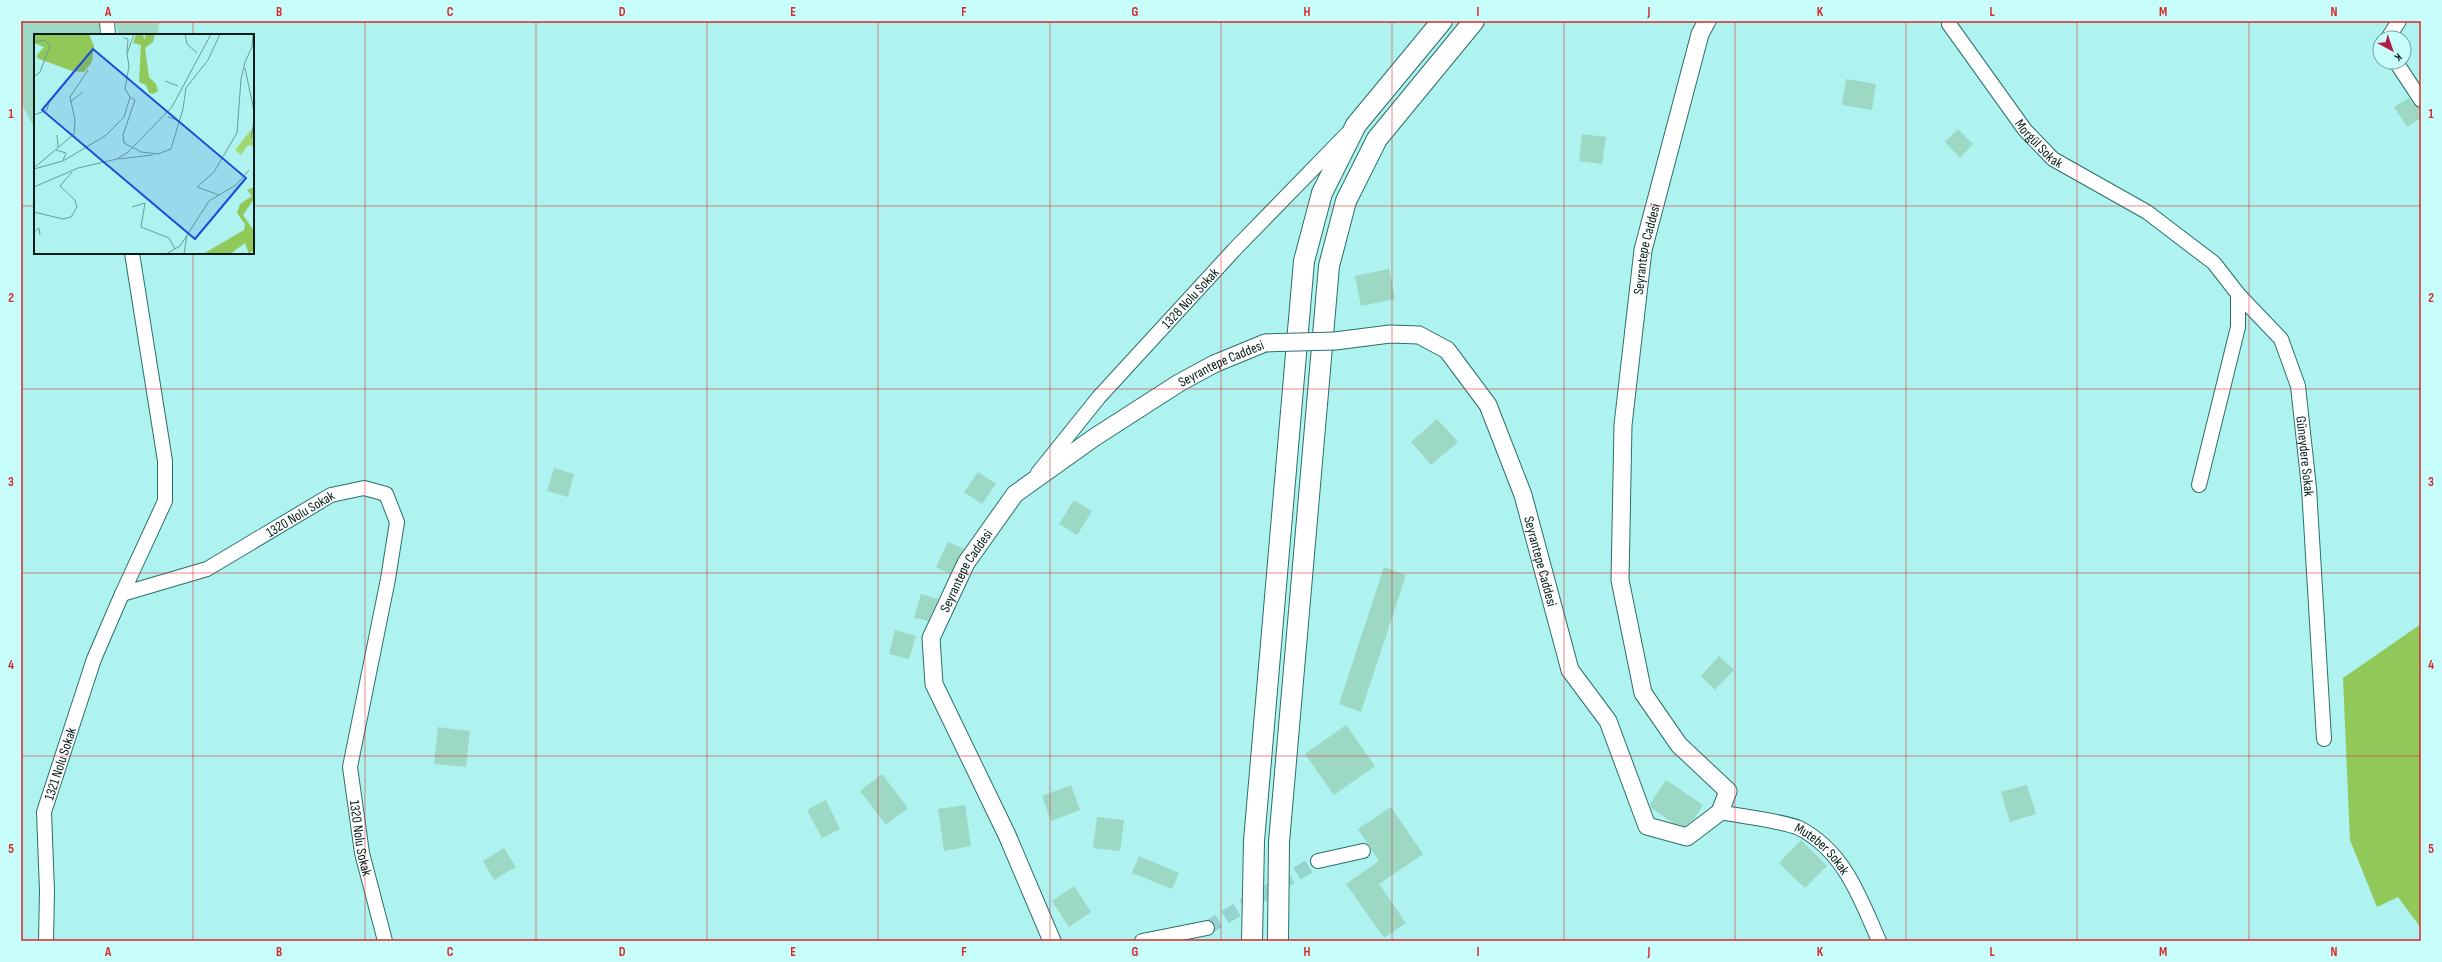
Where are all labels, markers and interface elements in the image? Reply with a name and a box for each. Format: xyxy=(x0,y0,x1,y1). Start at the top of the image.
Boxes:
text: A xyxy=(104,4,112,20)
text: B xyxy=(276,4,282,20)
text: C xyxy=(447,4,454,20)
text: D xyxy=(619,4,626,20)
text: E xyxy=(790,4,796,20)
text: F xyxy=(961,4,967,20)
text: G xyxy=(1132,4,1139,20)
text: H xyxy=(1304,4,1311,20)
text: I xyxy=(1477,4,1480,20)
text: J xyxy=(1647,4,1651,20)
text: K xyxy=(1817,4,1824,20)
text: L xyxy=(1989,4,1995,20)
text: M xyxy=(2159,4,2167,20)
text: N xyxy=(2331,4,2338,20)
north arrow xyxy=(2372,30,2412,70)
inset map xyxy=(34,34,254,254)
text: K xyxy=(2391,51,2404,64)
text: 1 xyxy=(8,106,14,122)
text: 1 xyxy=(2428,106,2434,122)
street label: Morgül Sokak xyxy=(2011,116,2067,172)
street label: Seyrantepe Caddesi xyxy=(1629,202,1663,295)
street label: 1328 Nolu Sokak xyxy=(1158,263,1223,332)
text: 2 xyxy=(8,290,14,306)
text: 2 xyxy=(2428,290,2434,306)
street label: Seyrantepe Caddesi xyxy=(1175,336,1266,390)
street label: Güneydere Sokak xyxy=(2293,415,2318,497)
text: 3 xyxy=(8,474,14,490)
text: 3 xyxy=(2428,474,2434,490)
street label: 1320 Nolu Sokak xyxy=(263,486,338,540)
street label: Seyrantepe Caddesi xyxy=(1521,514,1561,608)
street label: Seyrantepe Caddesi xyxy=(936,526,996,615)
text: 4 xyxy=(8,657,14,673)
text: 4 xyxy=(2428,657,2434,673)
street label: 1321 Nolu Sokak xyxy=(40,725,80,802)
street label: 1320 Nolu Sokak xyxy=(346,799,376,878)
street label: Muteber Sokak xyxy=(1792,819,1854,878)
text: 5 xyxy=(8,841,14,857)
text: 5 xyxy=(2428,841,2434,857)
text: A xyxy=(104,944,112,960)
text: B xyxy=(276,944,282,960)
text: C xyxy=(447,944,454,960)
text: D xyxy=(619,944,626,960)
text: E xyxy=(790,944,796,960)
text: F xyxy=(961,944,967,960)
text: G xyxy=(1132,944,1139,960)
text: H xyxy=(1304,944,1311,960)
text: I xyxy=(1477,944,1480,960)
text: J xyxy=(1647,944,1651,960)
text: K xyxy=(1817,944,1824,960)
text: L xyxy=(1989,944,1995,960)
text: M xyxy=(2159,944,2167,960)
text: N xyxy=(2331,944,2338,960)

